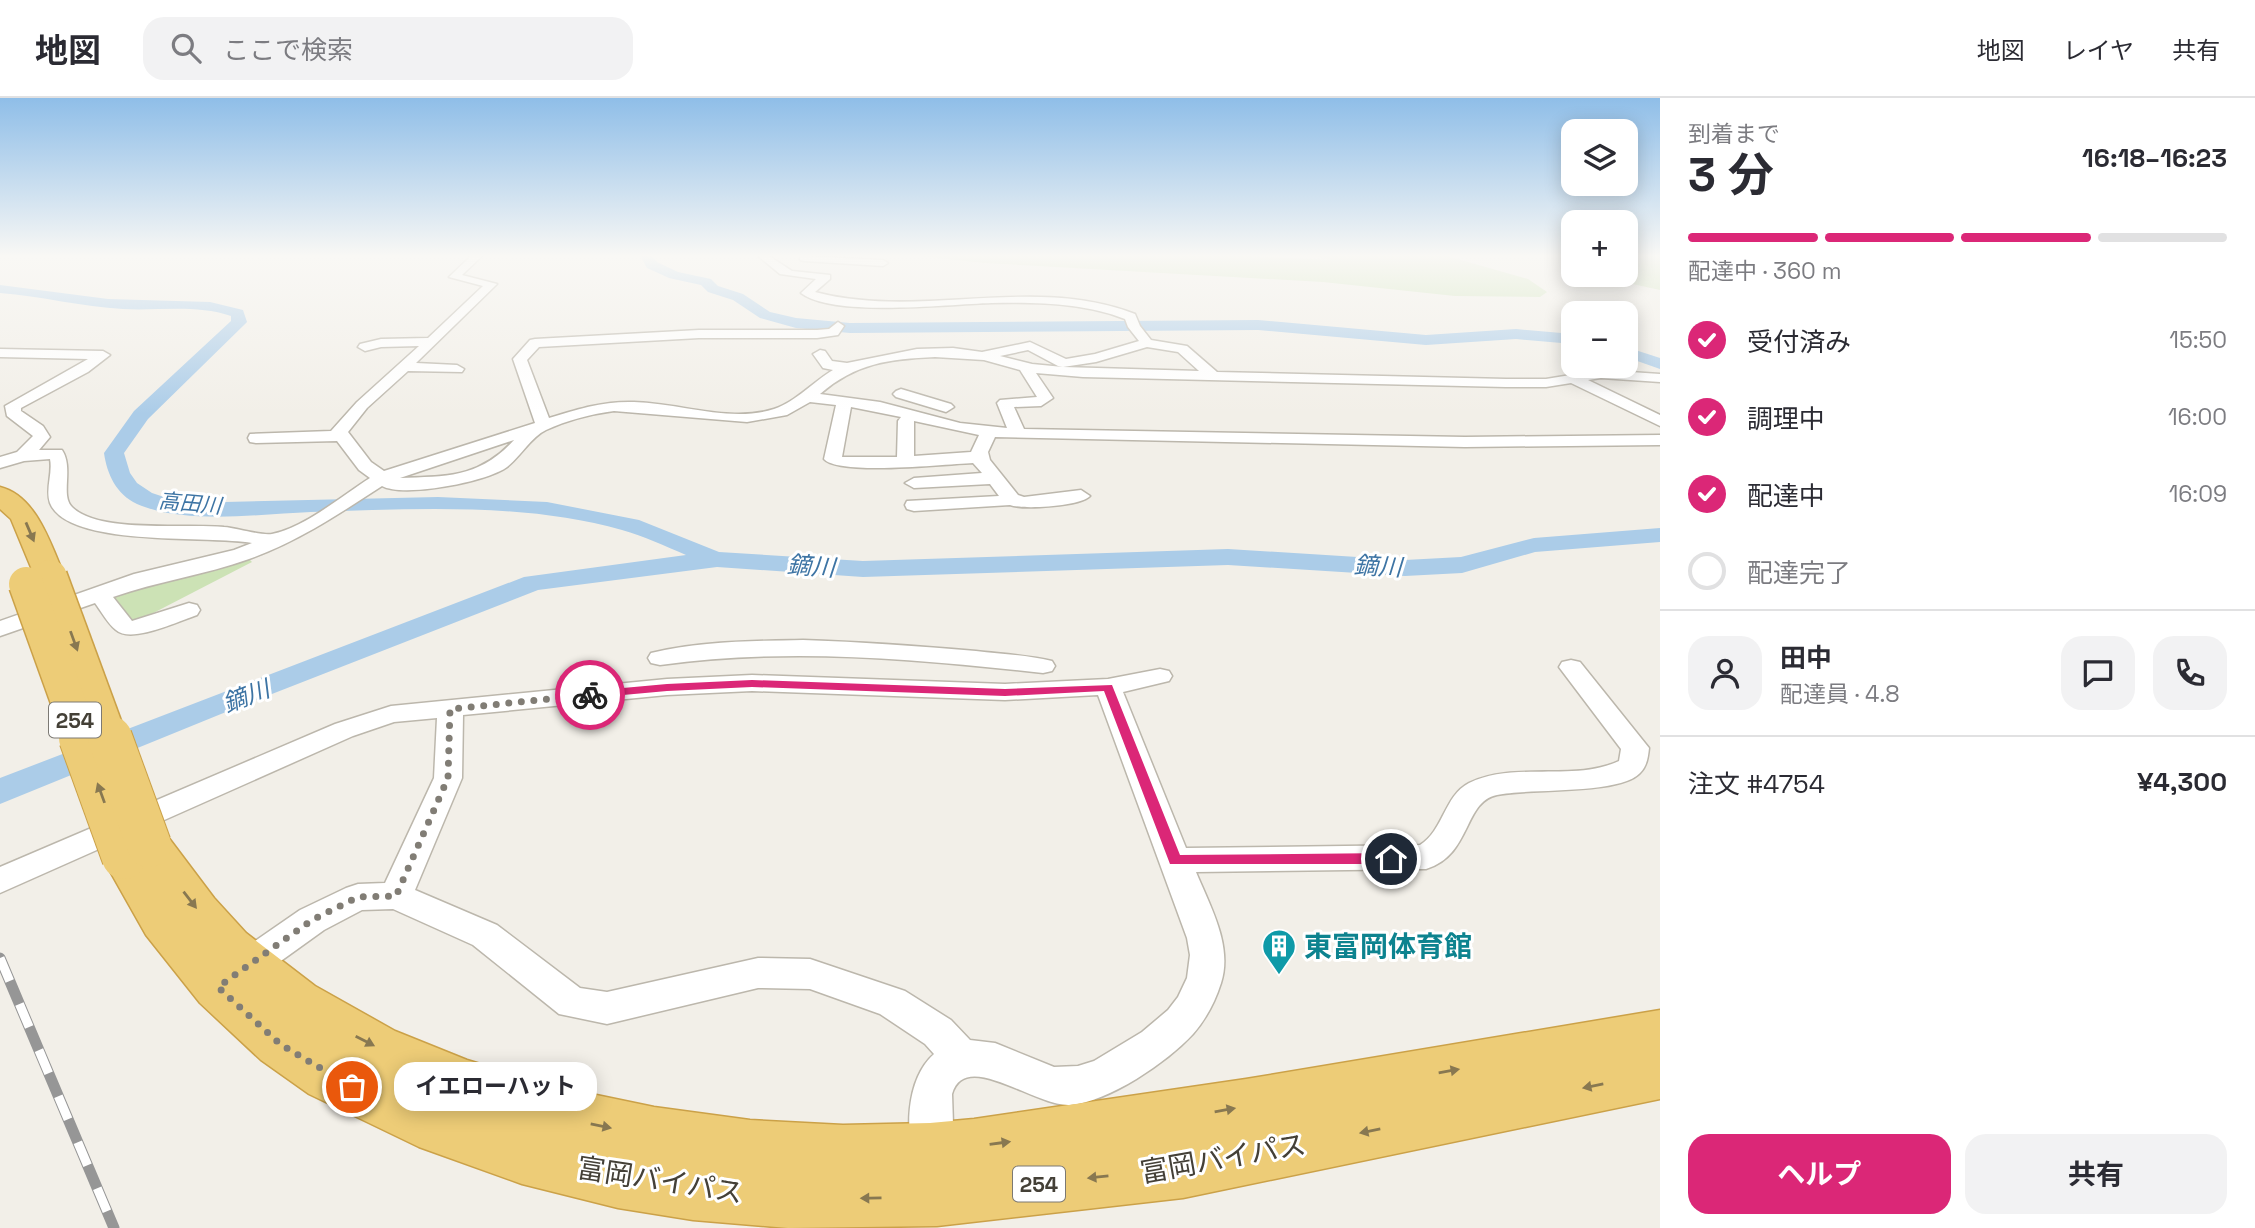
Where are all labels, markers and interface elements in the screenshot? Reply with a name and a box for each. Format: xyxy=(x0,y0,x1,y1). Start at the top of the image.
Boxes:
search box xyxy=(143,17,633,80)
icon: search xyxy=(167,29,205,67)
text: 地図 xyxy=(35,30,101,72)
text: ここで検索 xyxy=(223,33,353,67)
text: 地図 xyxy=(1977,35,2025,66)
text: レイヤ xyxy=(2063,35,2134,66)
text: 共有 xyxy=(2172,35,2220,66)
map controls xyxy=(1561,119,1638,378)
button: layers xyxy=(1561,119,1638,196)
text: 到着まで xyxy=(1688,119,1780,149)
text: 16:18–16:23 xyxy=(2082,141,2227,175)
text: 3 分 xyxy=(1688,146,1774,204)
button: + xyxy=(1561,210,1638,287)
text: 配達中 · 360 m xyxy=(1688,256,1842,286)
button: − xyxy=(1561,301,1638,378)
icon: check xyxy=(1688,321,1726,359)
text: 受付済み xyxy=(1747,325,1851,359)
text: 15:50 xyxy=(2169,325,2227,355)
icon: check xyxy=(1688,398,1726,436)
text: 調理中 xyxy=(1747,402,1825,436)
text: 16:00 xyxy=(2168,402,2227,432)
icon: check xyxy=(1688,475,1726,513)
text: 配達中 xyxy=(1747,479,1825,513)
text: 16:09 xyxy=(2169,479,2227,509)
water label: 高田川 xyxy=(157,487,225,519)
one-way arrow xyxy=(25,522,36,543)
water label: 鏑川 xyxy=(786,549,839,583)
water label: 鏑川 xyxy=(1353,549,1406,583)
text: 配達完了 xyxy=(1747,556,1851,590)
one-way arrow xyxy=(68,631,79,652)
button: person xyxy=(1688,636,1762,710)
button: chat xyxy=(2061,636,2135,710)
button: phone xyxy=(2153,636,2227,710)
text: 田中 xyxy=(1780,641,1832,675)
courier xyxy=(555,660,625,730)
water label: 鏑川 xyxy=(218,672,277,719)
icon: bike xyxy=(571,676,609,714)
text: 配達員 · 4.8 xyxy=(1780,679,1900,709)
road number: 254 xyxy=(49,702,101,738)
text: ¥4,300 xyxy=(2137,765,2227,799)
text: 注文 #4754 xyxy=(1688,767,1825,801)
one-way arrow xyxy=(95,782,106,803)
pin xyxy=(1361,829,1421,889)
icon: home xyxy=(1372,840,1410,878)
one-way arrow xyxy=(182,891,197,908)
building icon: 東富岡体育館 xyxy=(1260,927,1298,976)
place label: 東富岡体育館 xyxy=(1304,928,1472,964)
one-way arrow xyxy=(355,1036,375,1047)
pin xyxy=(322,1057,382,1117)
callout: イエローハット xyxy=(394,1062,597,1112)
one-way arrow xyxy=(1438,1065,1460,1076)
icon: bag xyxy=(333,1068,371,1106)
text: イエローハット xyxy=(415,1071,576,1101)
one-way arrow xyxy=(1582,1081,1604,1092)
one-way arrow xyxy=(1214,1104,1236,1115)
one-way arrow xyxy=(590,1121,612,1132)
one-way arrow xyxy=(1359,1125,1381,1136)
street label: 富岡バイパス xyxy=(1137,1126,1309,1190)
button: ヘルプ xyxy=(1688,1134,1951,1214)
button: 共有 xyxy=(1965,1134,2227,1214)
one-way arrow xyxy=(989,1138,1011,1149)
street label: 富岡バイパス xyxy=(574,1149,746,1211)
road number: 254 xyxy=(1013,1166,1065,1202)
one-way arrow xyxy=(1086,1172,1108,1183)
one-way arrow xyxy=(860,1192,882,1204)

